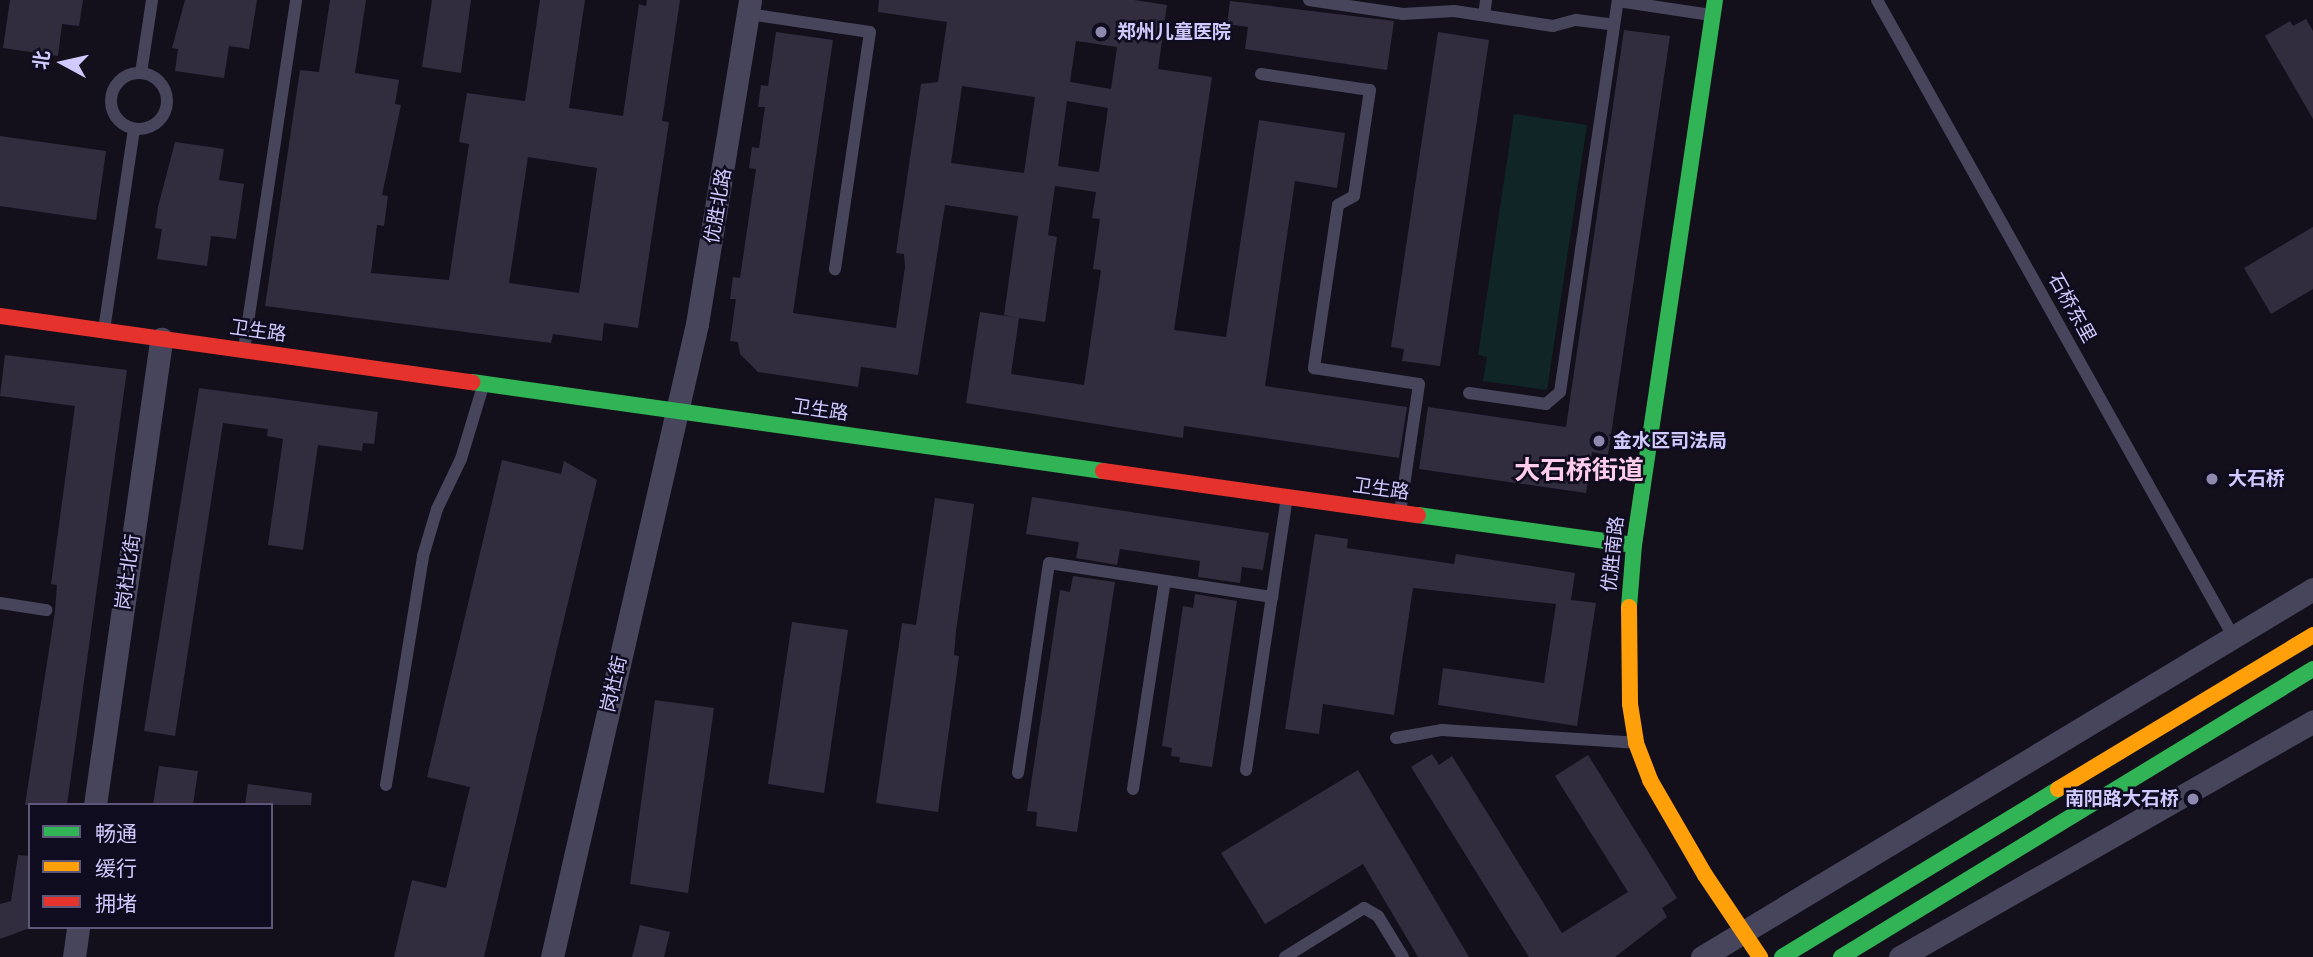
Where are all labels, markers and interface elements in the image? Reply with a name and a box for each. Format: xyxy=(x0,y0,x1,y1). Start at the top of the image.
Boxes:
place label: 郑州儿童医院 xyxy=(1117,21,1231,43)
marker: 郑州儿童医院 xyxy=(1091,22,1111,42)
north arrow xyxy=(28,28,98,98)
text: 北 xyxy=(29,49,54,71)
street label: 优胜北路 xyxy=(700,167,736,245)
street label: 石桥东里 xyxy=(2044,269,2100,347)
street label: 卫生路 xyxy=(228,316,288,346)
street label: 卫生路 xyxy=(790,395,850,425)
place label: 金水区司法局 xyxy=(1613,430,1727,452)
marker: 金水区司法局 xyxy=(1591,433,1607,449)
district label: 大石桥街道 xyxy=(1514,455,1644,487)
place label: 大石桥 xyxy=(2228,468,2285,490)
marker: 大石桥 xyxy=(2202,469,2222,489)
street label: 卫生路 xyxy=(1351,474,1411,504)
street label: 优胜南路 xyxy=(1598,515,1628,593)
street label: 岗杜北街 xyxy=(111,533,145,611)
street label: 岗杜街 xyxy=(596,654,632,714)
place label: 南阳路大石桥 xyxy=(2065,788,2179,810)
marker: 南阳路大石桥 xyxy=(2185,791,2201,807)
legend xyxy=(28,803,273,929)
text: 畅通 xyxy=(95,821,137,846)
text: 缓行 xyxy=(95,856,137,881)
text: 拥堵 xyxy=(95,891,137,916)

